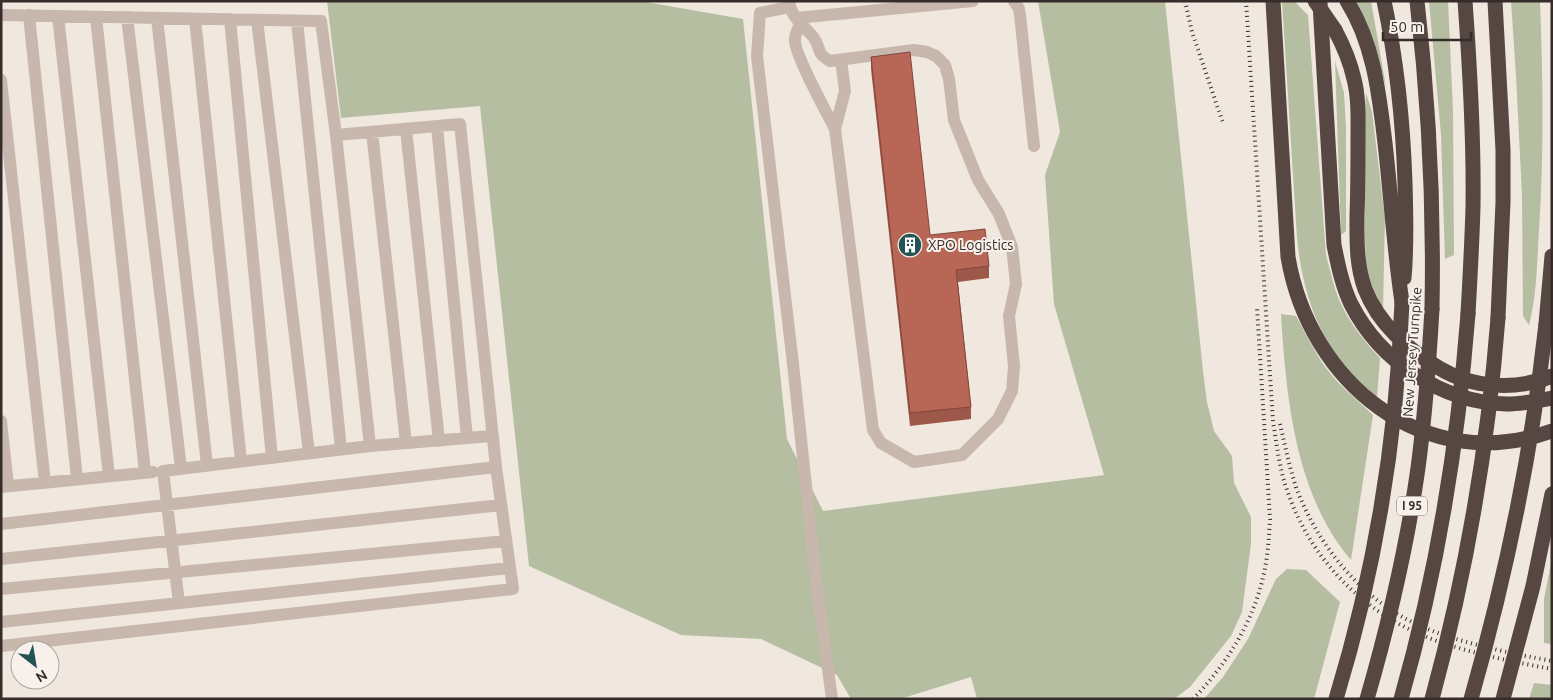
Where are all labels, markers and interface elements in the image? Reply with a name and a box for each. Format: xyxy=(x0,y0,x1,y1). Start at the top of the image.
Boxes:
scale bar xyxy=(1383,10,1470,42)
text: 50 m xyxy=(1390,18,1423,35)
building icon: XPO Logistics xyxy=(897,232,923,258)
place label: XPO Logistics xyxy=(928,237,1013,253)
street label: New Jersey Turnpike xyxy=(1399,286,1425,418)
road number: I 95 xyxy=(1397,496,1427,516)
north arrow xyxy=(10,640,60,690)
text: N xyxy=(33,667,50,686)

